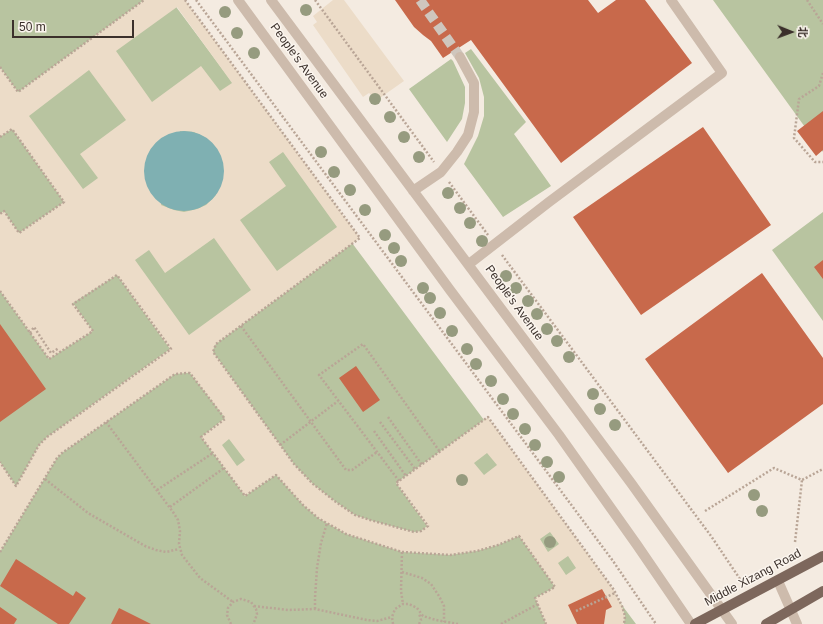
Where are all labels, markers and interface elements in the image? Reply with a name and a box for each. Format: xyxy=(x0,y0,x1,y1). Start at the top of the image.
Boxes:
scale bar xyxy=(14,12,136,38)
north arrow xyxy=(771,12,811,52)
text: 50 m xyxy=(19,20,46,34)
street label: People's Avenue xyxy=(267,21,331,101)
text: 北 xyxy=(797,27,809,38)
street label: People's Avenue xyxy=(482,263,546,343)
street label: Middle Xizang Road xyxy=(702,546,804,610)

